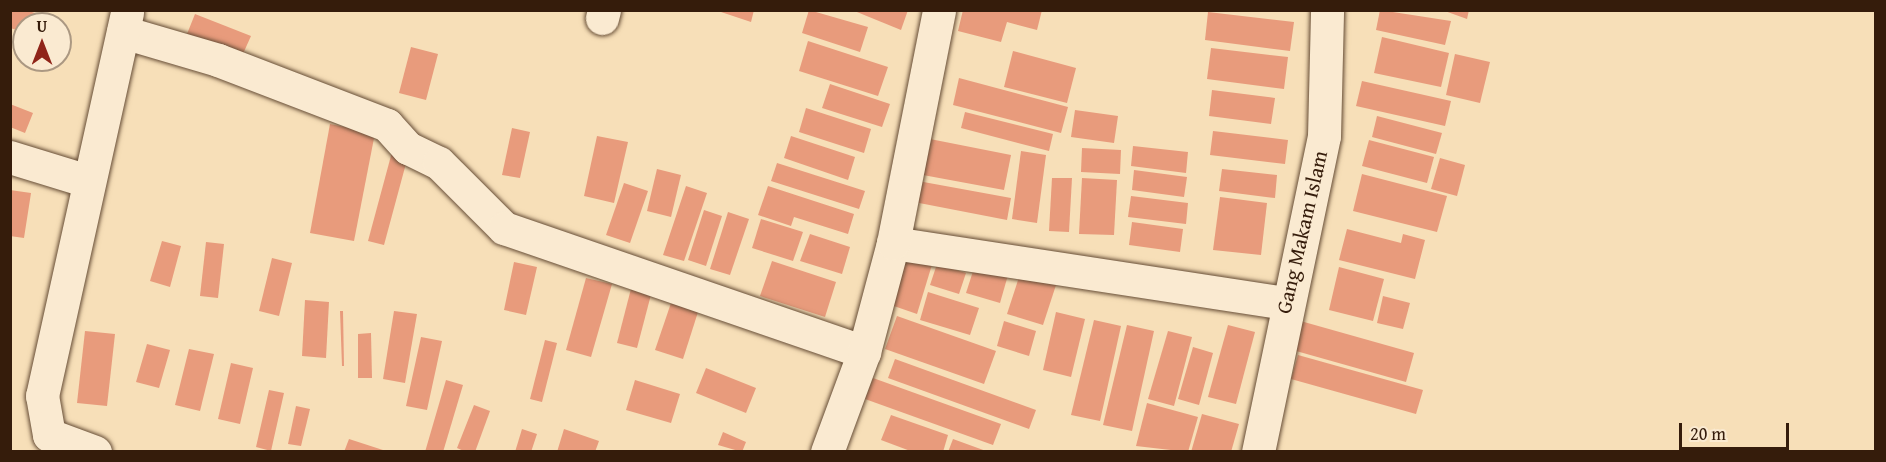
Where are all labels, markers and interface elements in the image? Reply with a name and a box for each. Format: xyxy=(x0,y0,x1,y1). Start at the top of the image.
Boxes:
north arrow xyxy=(12,12,72,72)
text: U xyxy=(37,14,47,38)
street label: Gang Makam Islam xyxy=(1271,148,1333,316)
scale bar xyxy=(1682,411,1792,449)
text: 20 m xyxy=(1690,420,1726,447)

